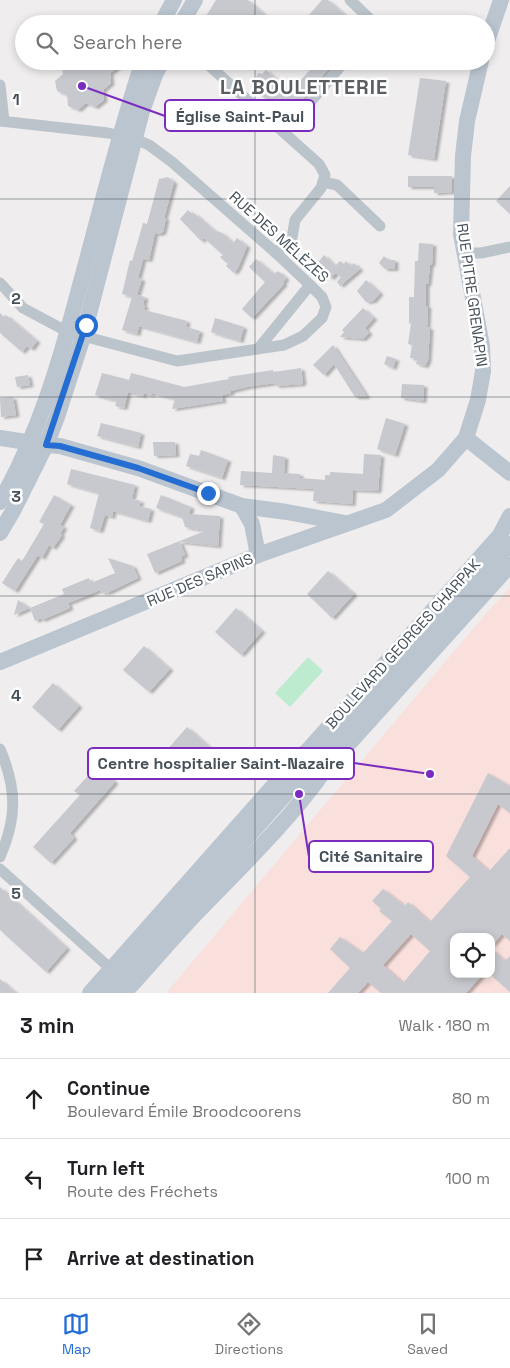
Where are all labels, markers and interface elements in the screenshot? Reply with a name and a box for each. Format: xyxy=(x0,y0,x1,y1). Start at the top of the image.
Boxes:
search box xyxy=(15,15,495,70)
icon: search xyxy=(33,29,61,57)
text: Search here xyxy=(73,30,183,55)
district label: LA BOULETTERIE xyxy=(220,74,388,100)
text: 1 xyxy=(12,89,20,110)
callout: Église Saint-Paul xyxy=(165,100,314,131)
text: Église Saint-Paul xyxy=(176,106,304,127)
street label: RUE DES MÉLÈZES xyxy=(226,187,333,286)
street label: RUE PITRE GRENAPIN xyxy=(453,222,492,368)
text: 2 xyxy=(11,288,21,309)
route start xyxy=(75,314,98,337)
route end xyxy=(197,482,220,505)
text: 3 xyxy=(11,486,21,507)
street label: RUE DES SAPINS xyxy=(144,549,256,610)
street label: BOULEVARD GEORGES CHARPAK xyxy=(321,555,484,733)
text: 4 xyxy=(11,685,21,706)
callout: Centre hospitalier Saint-Nazaire xyxy=(88,748,354,779)
text: Centre hospitalier Saint-Nazaire xyxy=(98,753,344,774)
callout: Cité Sanitaire xyxy=(309,841,433,872)
text: Cité Sanitaire xyxy=(319,846,423,867)
text: 5 xyxy=(11,883,21,904)
map controls xyxy=(450,933,495,978)
button: locate xyxy=(450,933,495,978)
text: 3 min xyxy=(20,1012,75,1039)
text: Walk · 180 m xyxy=(398,1015,490,1036)
text: Continue xyxy=(67,1076,150,1101)
icon: ahead xyxy=(20,1085,48,1113)
text: 80 m xyxy=(452,1088,490,1109)
text: Boulevard Émile Broodcoorens xyxy=(67,1101,301,1122)
text: Turn left xyxy=(67,1156,145,1181)
icon: left xyxy=(20,1165,48,1193)
text: 100 m xyxy=(445,1168,490,1189)
text: Route des Fréchets xyxy=(67,1181,218,1202)
icon: arrive xyxy=(20,1245,48,1273)
text: Arrive at destination xyxy=(67,1246,255,1271)
tab: Map xyxy=(62,1310,91,1358)
tab: Directions xyxy=(215,1310,283,1358)
tab: Saved xyxy=(407,1310,448,1358)

